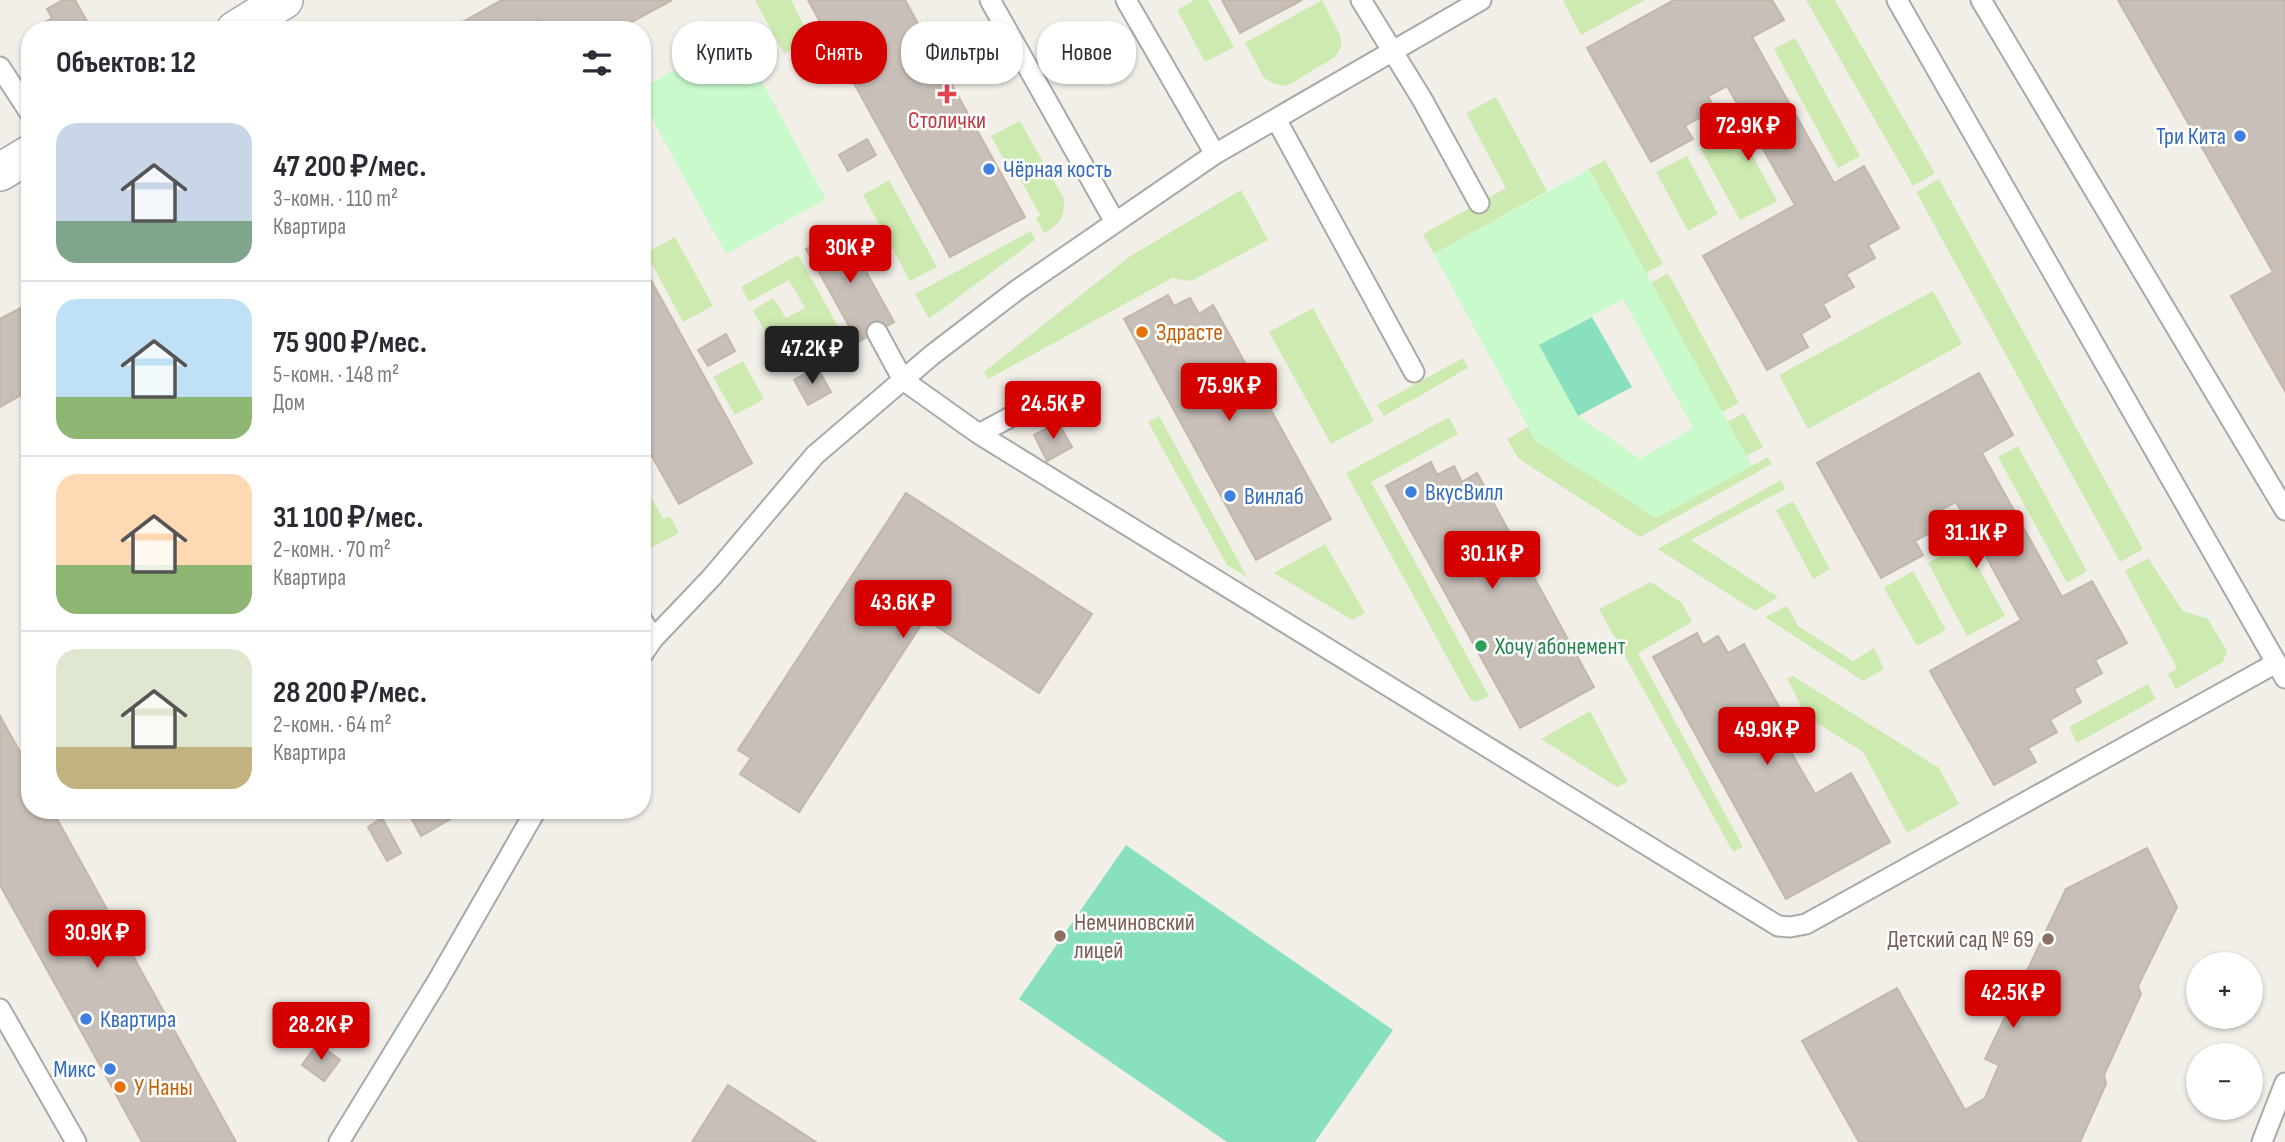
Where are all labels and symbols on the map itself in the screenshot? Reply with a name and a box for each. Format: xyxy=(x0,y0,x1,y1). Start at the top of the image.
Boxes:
marker: Столички xyxy=(939,86,955,102)
pin: 72.9K ₽ xyxy=(1683,104,1813,163)
place label: Столички xyxy=(908,106,986,135)
place label: Три Кита xyxy=(2156,122,2226,151)
marker: Три Кита xyxy=(2232,128,2248,144)
place label: Чёрная кость xyxy=(1003,155,1112,184)
marker: Чёрная кость xyxy=(981,161,997,177)
pin: 30K ₽ xyxy=(801,226,899,285)
place label: Здрасте xyxy=(1156,318,1223,347)
marker: Здрасте xyxy=(1134,324,1150,340)
pin: 47.2K ₽ xyxy=(747,326,877,386)
pin: 75.9K ₽ xyxy=(1164,364,1294,423)
pin: 24.5K ₽ xyxy=(988,382,1118,441)
place label: ВкусВилл xyxy=(1425,478,1504,507)
place label: Винлаб xyxy=(1244,482,1304,511)
marker: ВкусВилл xyxy=(1403,484,1419,500)
marker: Винлаб xyxy=(1222,488,1238,504)
pin: 31.1K ₽ xyxy=(1911,510,2041,570)
pin: 30.1K ₽ xyxy=(1427,532,1557,591)
pin: 43.6K ₽ xyxy=(838,580,968,640)
place label: Хочу абонемент xyxy=(1494,632,1626,661)
marker: Хочу абонемент xyxy=(1473,638,1489,654)
pin: 49.9K ₽ xyxy=(1702,708,1832,767)
place label: Немчиновский лицей xyxy=(1074,908,1195,965)
pin: 30.9K ₽ xyxy=(32,911,162,970)
place label: Детский сад № 69 xyxy=(1887,925,2034,954)
marker: Немчиновский лицей xyxy=(1052,928,1068,944)
marker: Детский сад № 69 xyxy=(2040,931,2056,947)
pin: 42.5K ₽ xyxy=(1948,970,2078,1030)
pin: 28.2K ₽ xyxy=(256,1002,386,1062)
place label: Квартира xyxy=(100,1005,176,1034)
marker: Квартира xyxy=(78,1011,94,1027)
place label: Микс xyxy=(53,1055,96,1084)
marker: Микс xyxy=(102,1061,118,1077)
place label: У Наны xyxy=(134,1073,193,1102)
marker: У Наны xyxy=(112,1079,128,1095)

